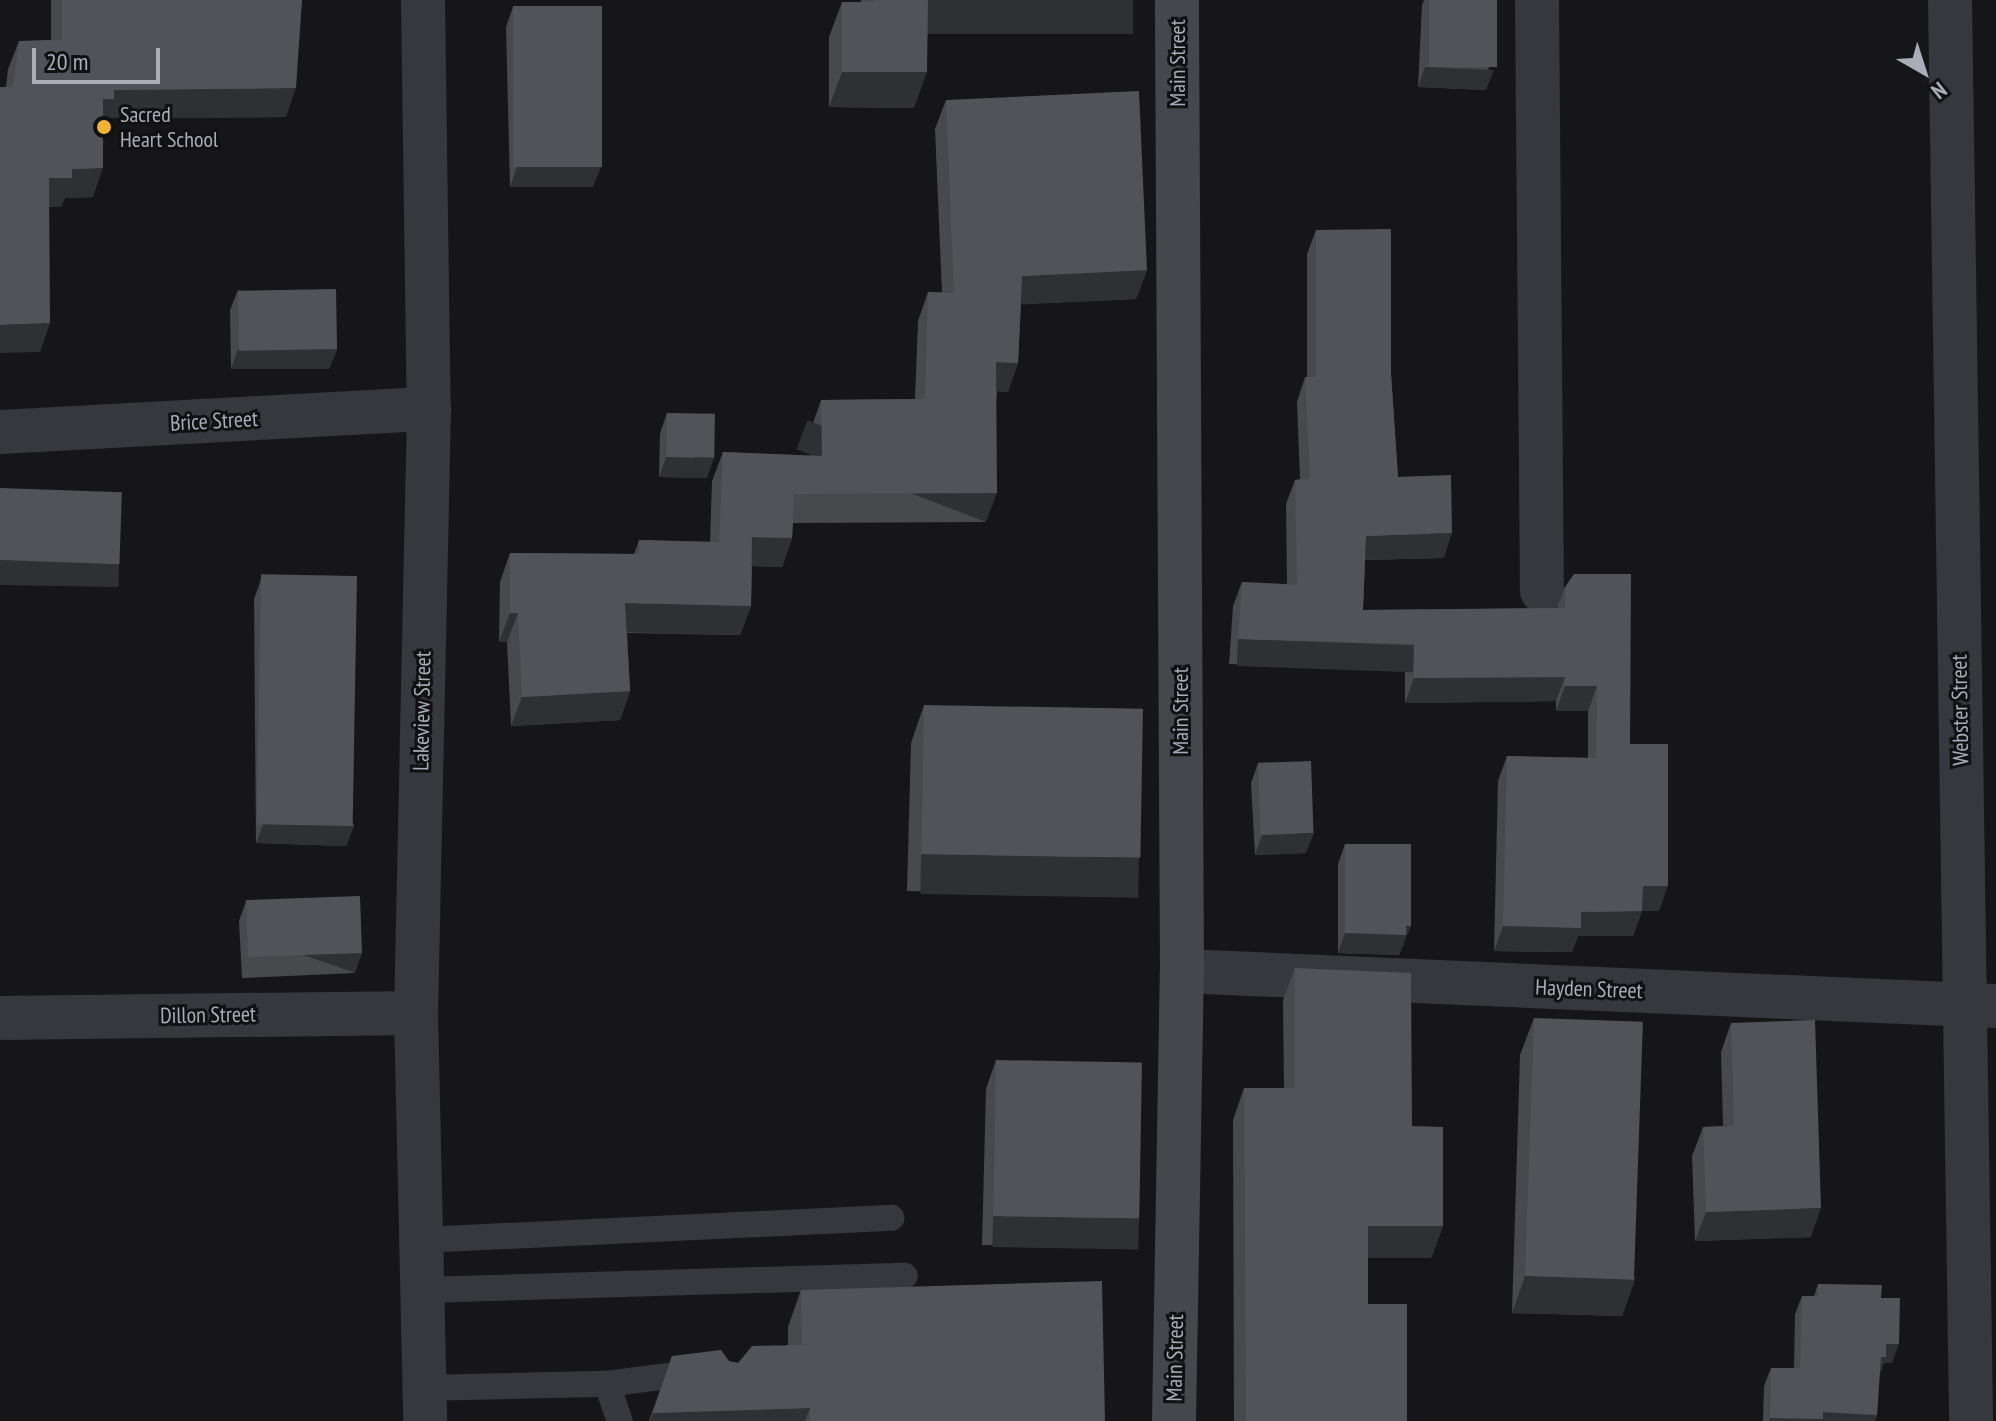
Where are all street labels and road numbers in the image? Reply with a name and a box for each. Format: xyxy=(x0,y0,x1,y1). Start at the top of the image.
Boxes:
street label: Main Street xyxy=(1165,19,1191,107)
street label: Brice Street xyxy=(169,406,259,436)
street label: Lakeview Street xyxy=(408,651,436,771)
street label: Webster Street xyxy=(1946,654,1974,766)
street label: Main Street xyxy=(1168,667,1194,755)
street label: Hayden Street xyxy=(1535,974,1643,1004)
street label: Dillon Street xyxy=(160,1001,256,1029)
street label: Main Street xyxy=(1161,1314,1189,1402)

